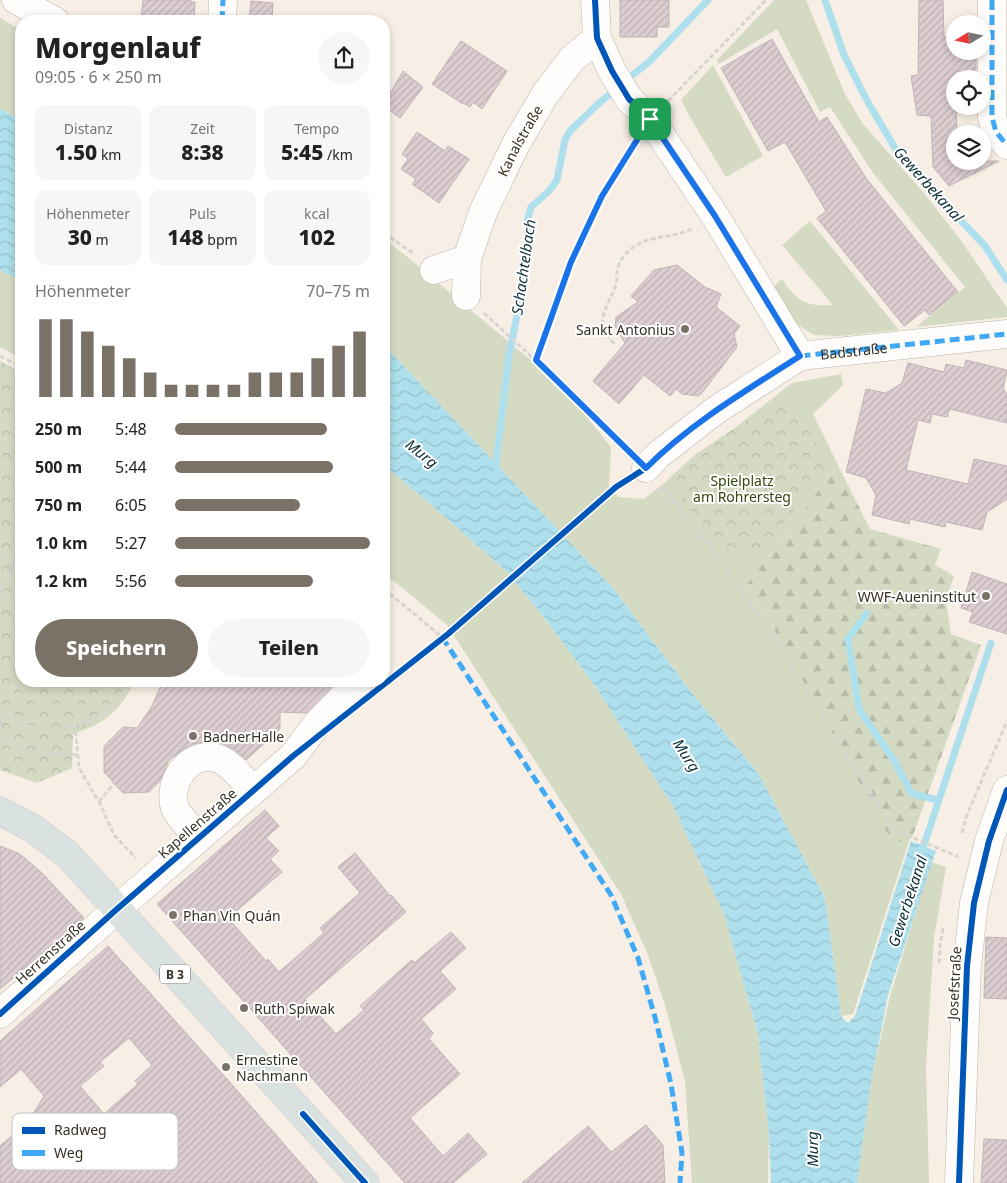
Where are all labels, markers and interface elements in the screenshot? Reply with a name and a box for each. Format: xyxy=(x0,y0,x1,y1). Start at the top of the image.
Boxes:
north arrow xyxy=(946,15,991,60)
map controls xyxy=(946,15,991,170)
text: Morgenlauf xyxy=(35,28,201,66)
button: share xyxy=(318,32,370,84)
text: 09:05 · 6 × 250 m xyxy=(35,66,162,88)
button: locate xyxy=(946,70,991,115)
pin xyxy=(629,98,671,140)
street label: Kanalstraße xyxy=(492,101,547,179)
icon: arrive xyxy=(636,105,664,133)
text: Distanz xyxy=(64,119,113,138)
text: Zeit xyxy=(190,119,215,138)
text: Tempo xyxy=(294,119,339,138)
button: layers xyxy=(946,125,991,170)
text: 1.50 xyxy=(55,138,97,166)
text: 8:38 xyxy=(181,138,224,166)
text: 5:45 xyxy=(281,138,323,166)
water label: Gewerbekanal xyxy=(890,142,969,227)
text: km xyxy=(97,145,121,164)
text: /km xyxy=(323,145,353,164)
text: Höhenmeter xyxy=(46,204,130,223)
text: Puls xyxy=(189,204,216,223)
text: kcal xyxy=(304,204,330,223)
water label: Schachtelbach xyxy=(506,218,540,316)
text: 30 xyxy=(68,223,92,251)
text: 148 xyxy=(167,223,204,251)
text: 102 xyxy=(299,223,335,251)
text: m xyxy=(92,230,109,249)
text: bpm xyxy=(204,230,238,249)
text: Höhenmeter xyxy=(35,280,131,302)
text: 70–75 m xyxy=(306,280,370,302)
place label: Sankt Antonius xyxy=(576,320,675,339)
marker: Sankt Antonius xyxy=(679,323,691,335)
street label: Badstraße xyxy=(819,337,888,363)
text: 250 m xyxy=(35,418,82,440)
text: 5:48 xyxy=(115,418,147,440)
water label: Murg xyxy=(402,434,442,472)
text: 500 m xyxy=(35,456,82,478)
text: 5:44 xyxy=(115,456,147,478)
park label: Spielplatz am Rohrersteg xyxy=(693,471,791,506)
text: 750 m xyxy=(35,494,82,516)
text: 6:05 xyxy=(115,494,147,516)
text: 1.0 km xyxy=(35,532,87,554)
text: 5:27 xyxy=(115,532,147,554)
text: 1.2 km xyxy=(35,570,87,592)
text: 5:56 xyxy=(115,570,147,592)
place label: WWF-Aueninstitut xyxy=(858,587,976,606)
marker: WWF-Aueninstitut xyxy=(980,590,992,602)
button: Speichern xyxy=(35,619,198,677)
button: Teilen xyxy=(208,619,370,677)
place label: BadnerHalle xyxy=(203,727,284,746)
marker: BadnerHalle xyxy=(187,730,199,742)
water label: Murg xyxy=(669,735,705,776)
street label: Kapellenstraße xyxy=(154,783,241,863)
water label: Gewerbekanal xyxy=(883,852,932,949)
place label: Phan Vin Quán xyxy=(183,906,281,925)
marker: Phan Vin Quán xyxy=(167,909,179,921)
street label: Herrenstraße xyxy=(11,915,89,988)
street label: Josefstraße xyxy=(942,946,965,1022)
road number: B 3 xyxy=(160,964,190,984)
place label: Ruth Spiwak xyxy=(254,999,335,1018)
marker: Ruth Spiwak xyxy=(238,1002,250,1014)
place label: Ernestine Nachmann xyxy=(236,1050,308,1085)
marker: Ernestine Nachmann xyxy=(220,1061,232,1073)
legend xyxy=(12,1113,178,1170)
text: Radweg xyxy=(54,1120,107,1139)
water label: Murg xyxy=(802,1131,822,1167)
text: Weg xyxy=(54,1143,83,1162)

